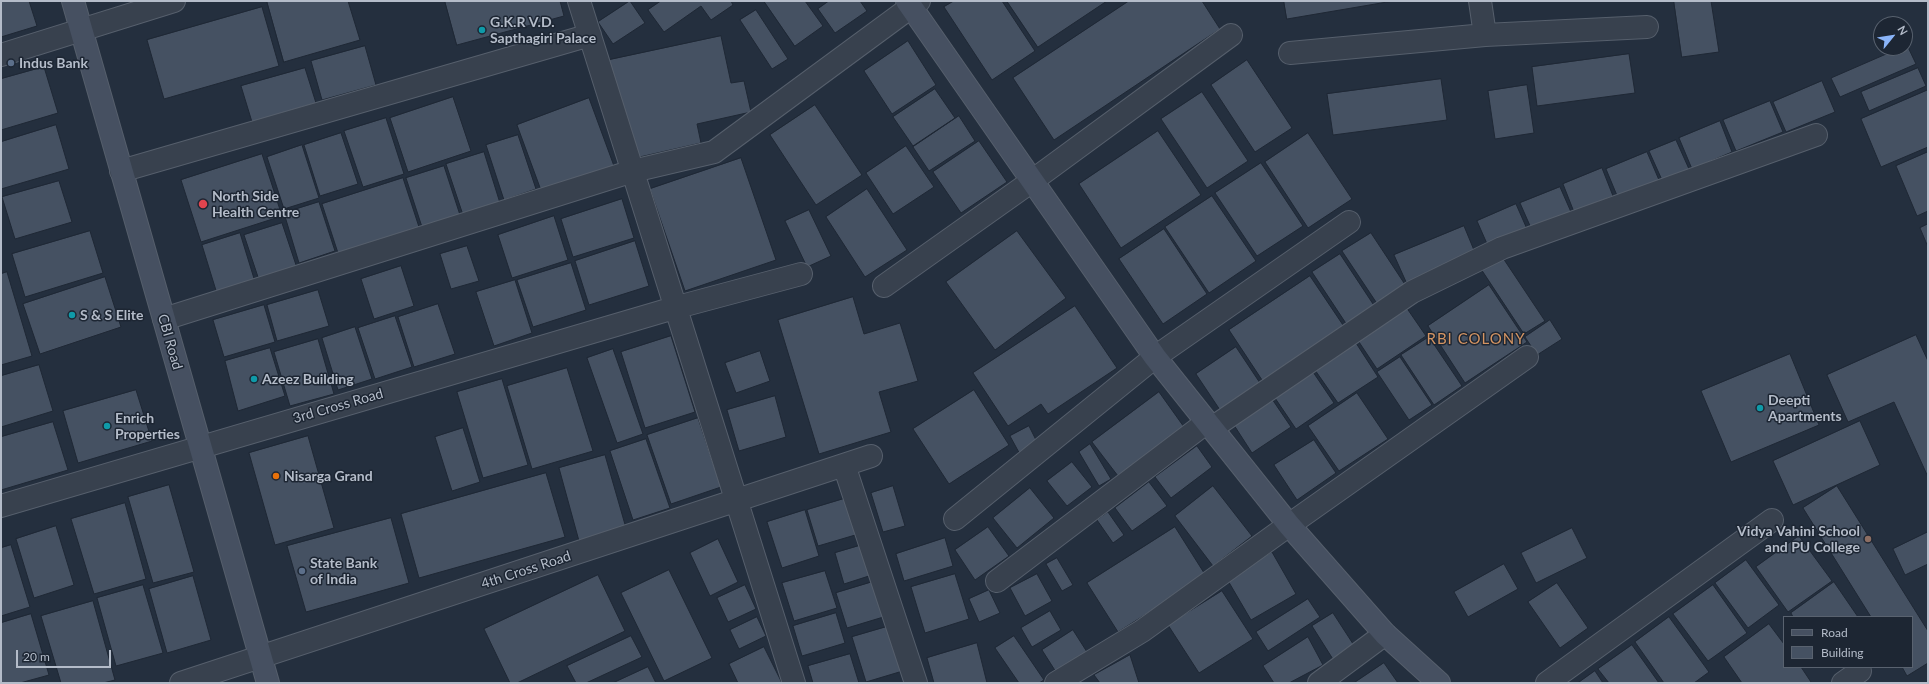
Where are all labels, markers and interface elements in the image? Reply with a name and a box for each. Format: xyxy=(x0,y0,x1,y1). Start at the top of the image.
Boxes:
place label: G.K.R V.D. Sapthagiri Palace xyxy=(490,14,596,46)
north arrow xyxy=(1873,16,1913,56)
text: N xyxy=(1895,23,1911,37)
marker: G.K.R V.D. Sapthagiri Palace xyxy=(477,25,487,35)
place label: Indus Bank xyxy=(19,55,88,71)
marker: Indus Bank xyxy=(6,58,16,68)
place label: North Side Health Centre xyxy=(212,188,299,220)
marker: North Side Health Centre xyxy=(197,198,209,210)
place label: S & S Elite xyxy=(80,307,143,323)
marker: S & S Elite xyxy=(67,310,77,320)
street label: CBI Road xyxy=(154,312,186,372)
district label: RBI COLONY xyxy=(1427,330,1525,348)
place label: Azeez Building xyxy=(262,371,354,387)
marker: Azeez Building xyxy=(249,374,259,384)
street label: 3rd Cross Road xyxy=(291,385,385,427)
place label: Deepti Apartments xyxy=(1768,392,1842,424)
marker: Deepti Apartments xyxy=(1755,403,1765,413)
place label: Enrich Properties xyxy=(115,410,180,442)
marker: Enrich Properties xyxy=(102,421,112,431)
place label: Nisarga Grand xyxy=(284,468,373,484)
marker: Nisarga Grand xyxy=(271,471,281,481)
place label: Vidya Vahini School and PU College xyxy=(1737,523,1860,556)
marker: Vidya Vahini School and PU College xyxy=(1863,534,1873,544)
street label: 4th Cross Road xyxy=(479,548,573,592)
place label: State Bank of India xyxy=(310,555,377,588)
marker: State Bank of India xyxy=(297,566,307,576)
legend xyxy=(1783,616,1913,668)
text: Road xyxy=(1821,625,1848,640)
scale bar xyxy=(18,642,113,668)
text: Building xyxy=(1821,645,1864,660)
text: 20 m xyxy=(23,649,50,664)

